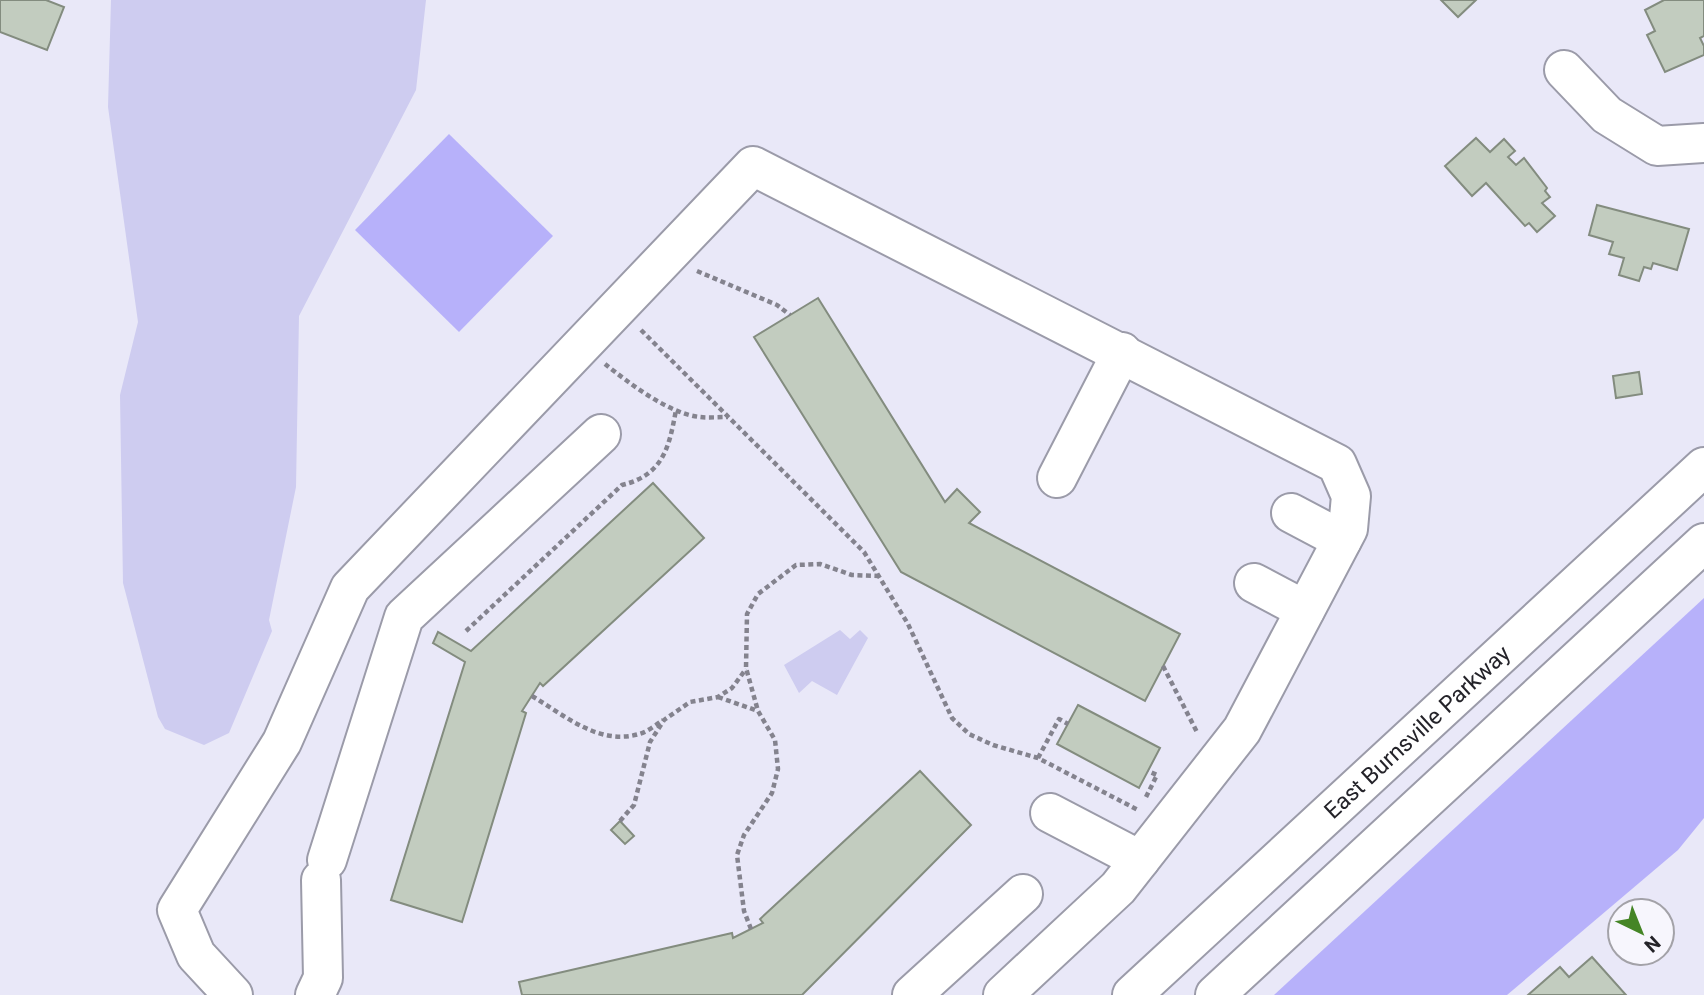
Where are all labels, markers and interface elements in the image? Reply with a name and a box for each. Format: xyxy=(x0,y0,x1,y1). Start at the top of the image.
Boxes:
street label: East Burnsville Parkway xyxy=(1319,640,1516,824)
north arrow xyxy=(1606,897,1676,967)
text: N xyxy=(1640,931,1665,957)

